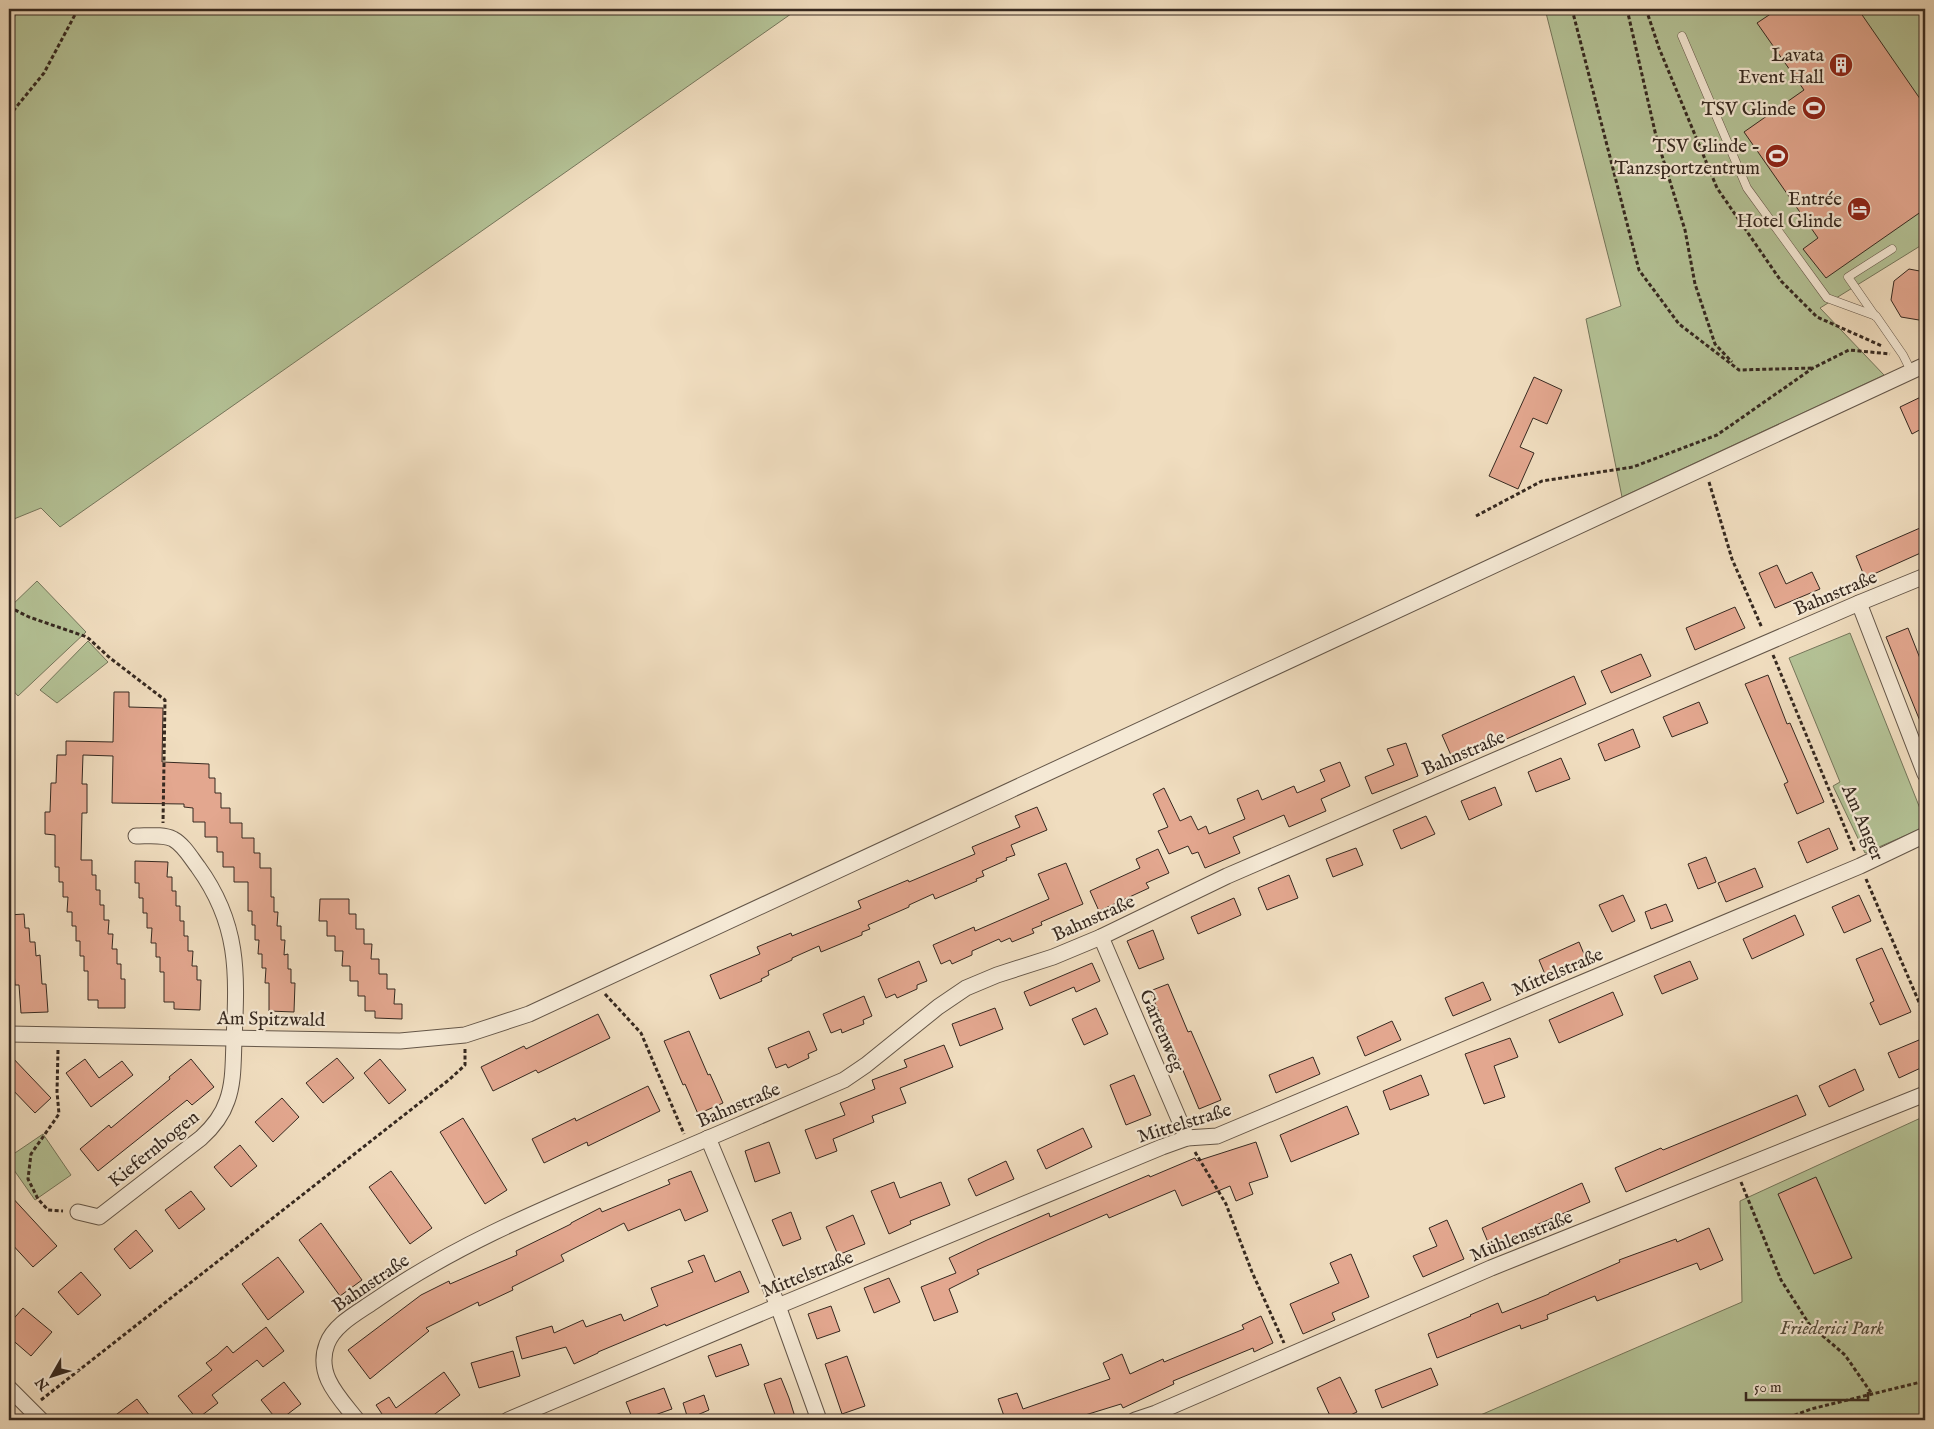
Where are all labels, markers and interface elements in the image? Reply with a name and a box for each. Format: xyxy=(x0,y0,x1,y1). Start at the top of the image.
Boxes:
place label: Lavata Event Hall xyxy=(1738,44,1825,90)
building icon: Lavata Event Hall xyxy=(1828,52,1854,78)
sports icon: TSV Glinde xyxy=(1801,95,1827,121)
place label: TSV Glinde xyxy=(1701,98,1796,122)
place label: TSV Glinde - Tanzsportzentrum xyxy=(1614,135,1760,181)
sports icon: TSV Glinde - Tanzsportzentrum xyxy=(1764,143,1790,169)
place label: Entrée Hotel Glinde xyxy=(1737,188,1842,234)
hotel icon: Entrée Hotel Glinde xyxy=(1846,196,1872,222)
street label: Bahnstraße xyxy=(1791,566,1881,622)
street label: Bahnstraße xyxy=(1419,726,1509,782)
street label: Am Anger xyxy=(1835,780,1889,865)
street label: Bahnstraße xyxy=(1049,890,1139,948)
street label: Mittelstraße xyxy=(1509,943,1607,1003)
street label: Gartenweg xyxy=(1133,986,1189,1076)
street label: Am Spitzwald xyxy=(216,1007,326,1033)
street label: Bahnstraße xyxy=(694,1078,784,1134)
street label: Mittelstraße xyxy=(1135,1098,1235,1150)
street label: Kiefernbogen xyxy=(104,1106,204,1193)
street label: Mühlenstraße xyxy=(1467,1205,1577,1268)
street label: Mittelstraße xyxy=(758,1245,857,1304)
street label: Bahnstraße xyxy=(328,1249,415,1318)
park label: Friederici Park xyxy=(1780,1317,1884,1341)
north arrow xyxy=(28,1352,78,1402)
scale bar xyxy=(1746,1369,1869,1401)
text: N xyxy=(32,1373,54,1395)
text: 50 m xyxy=(1754,1378,1782,1397)

